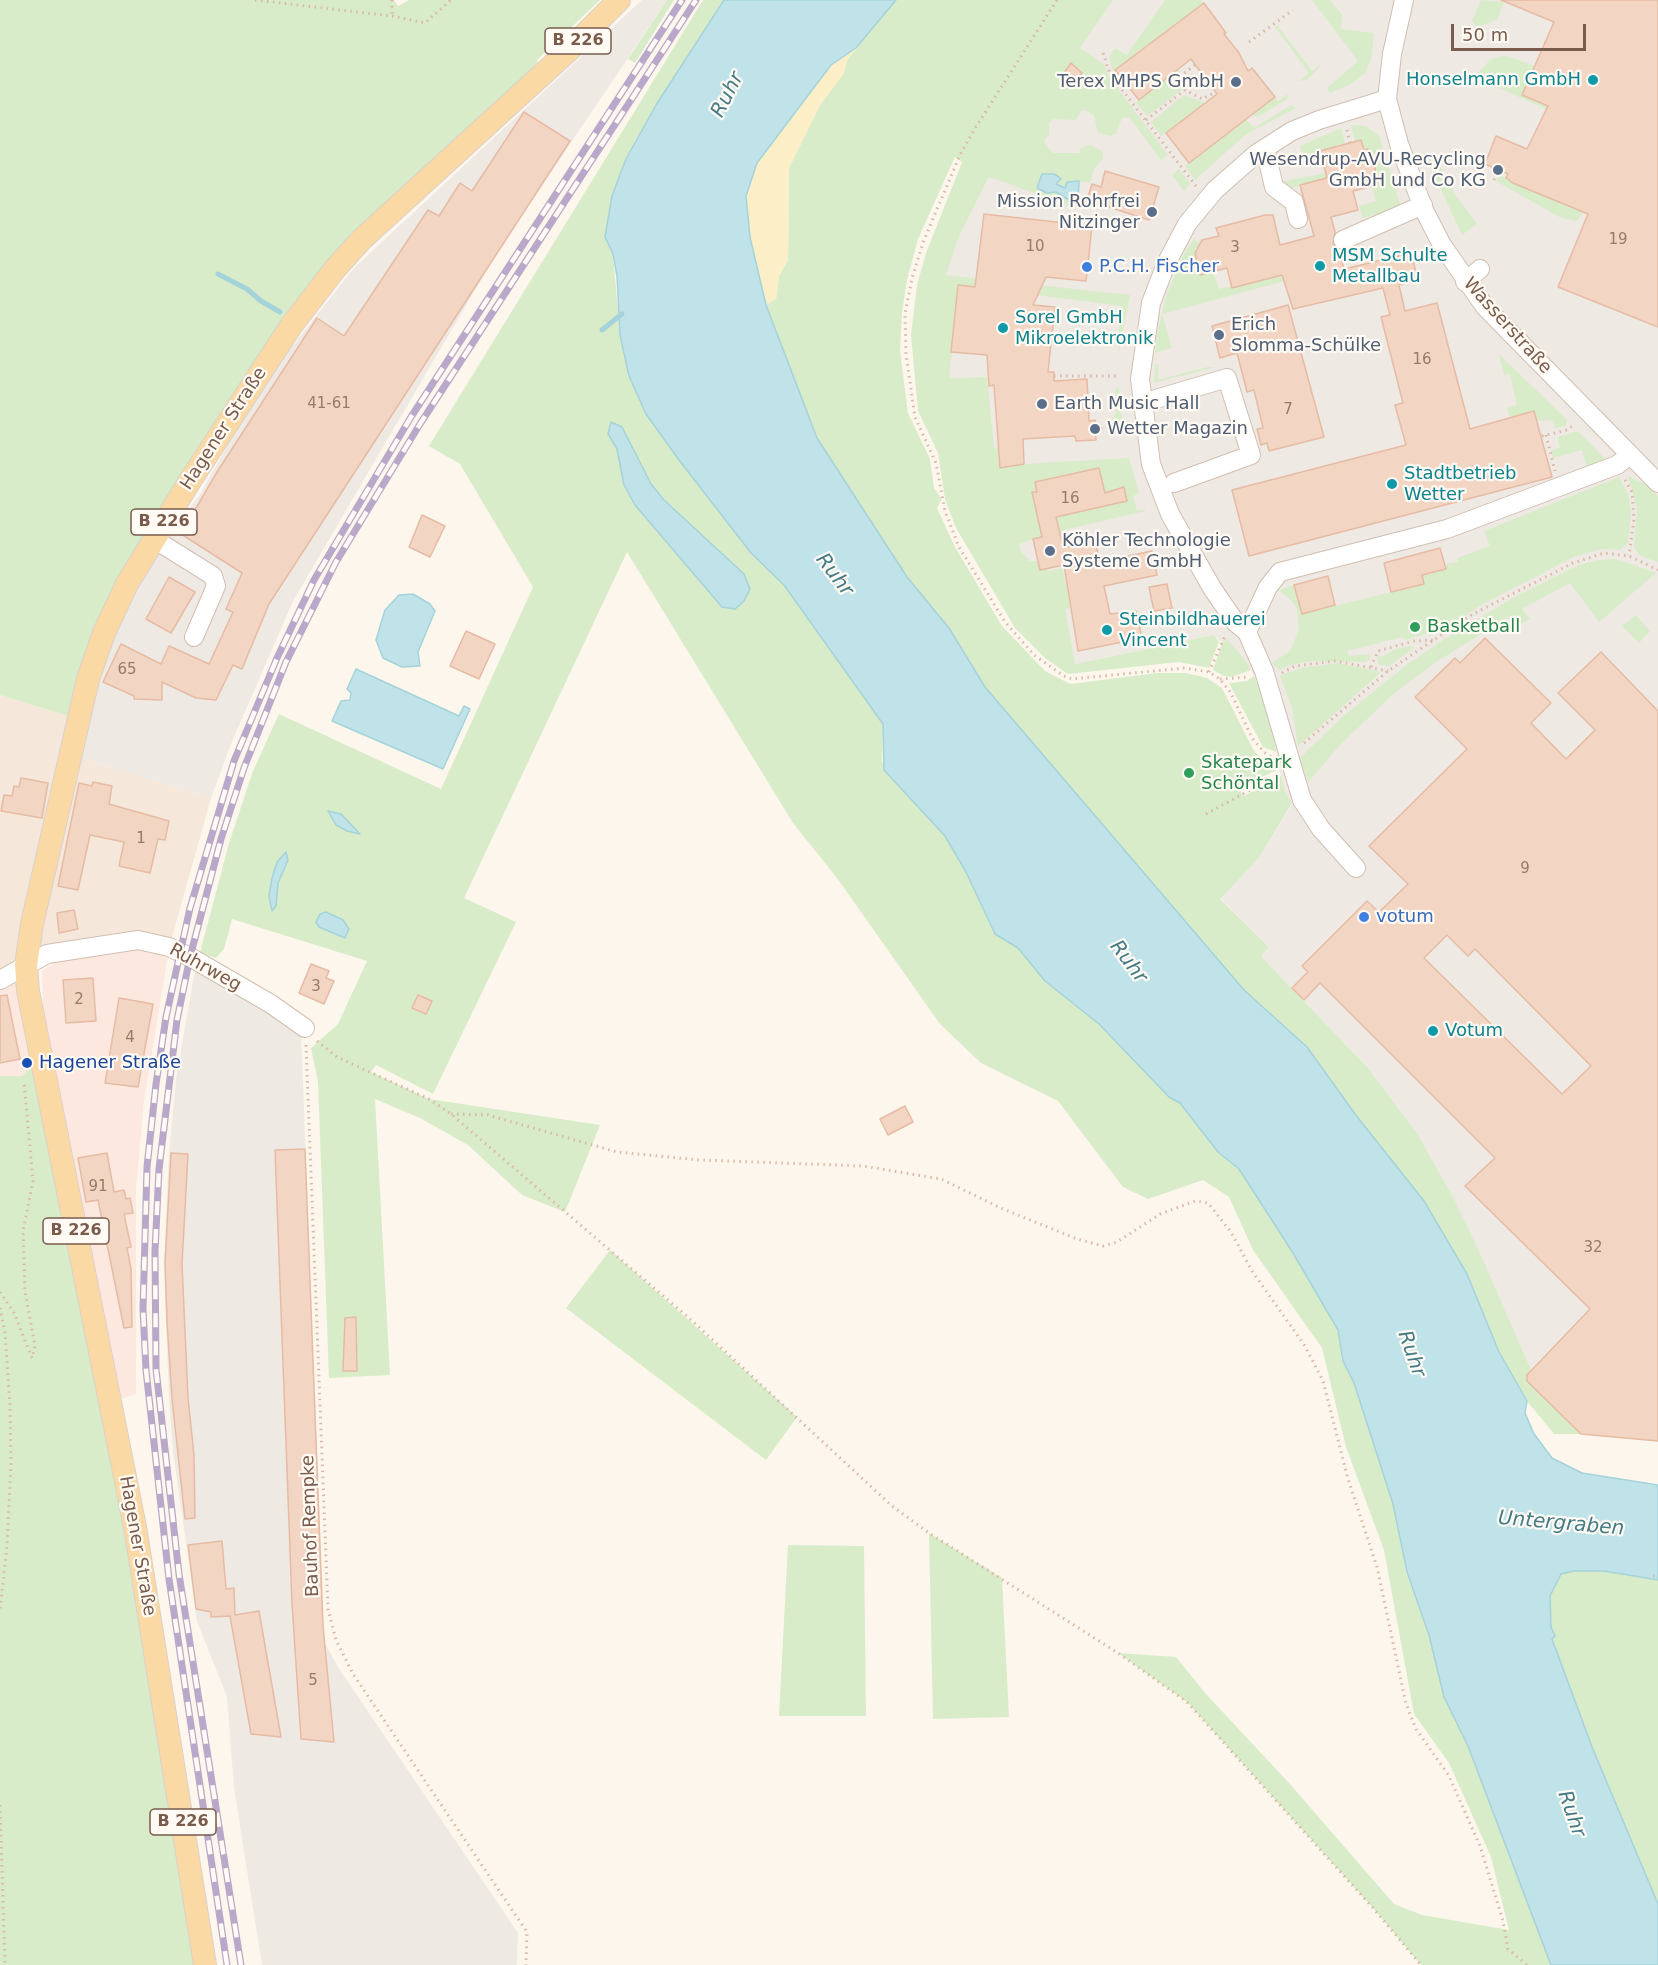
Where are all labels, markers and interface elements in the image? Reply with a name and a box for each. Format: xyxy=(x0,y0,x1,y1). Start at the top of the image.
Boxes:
scale bar xyxy=(1454,12,1589,50)
text: 50 m xyxy=(1462,24,1508,45)
road number: B 226 xyxy=(545,28,611,54)
water label: Ruhr xyxy=(707,68,749,122)
place label: Honselmann GmbH xyxy=(1406,69,1581,91)
place label: Terex MHPS GmbH xyxy=(1057,71,1224,93)
marker: Honselmann GmbH xyxy=(1586,73,1600,87)
marker: Terex MHPS GmbH xyxy=(1229,75,1243,89)
place label: Wesendrup-AVU-Recycling GmbH und Co KG xyxy=(1249,149,1486,192)
marker: Wesendrup-AVU-Recycling GmbH und Co KG xyxy=(1491,163,1505,177)
place label: Mission Rohrfrei Nitzinger xyxy=(997,191,1140,234)
marker: Mission Rohrfrei Nitzinger xyxy=(1145,205,1159,219)
house number: 19 xyxy=(1608,231,1628,249)
house number: 10 xyxy=(1025,238,1045,256)
house number: 3 xyxy=(1230,239,1240,257)
place label: MSM Schulte Metallbau xyxy=(1332,245,1447,288)
place label: P.C.H. Fischer xyxy=(1099,256,1219,278)
marker: MSM Schulte Metallbau xyxy=(1313,259,1327,273)
marker: P.C.H. Fischer xyxy=(1080,260,1094,274)
street label: Wasserstraße xyxy=(1458,273,1556,379)
place label: Sorel GmbH Mikroelektronik xyxy=(1015,307,1153,350)
place label: Erich Slomma-Schülke xyxy=(1231,314,1381,356)
marker: Sorel GmbH Mikroelektronik xyxy=(996,321,1010,335)
marker: Erich Slomma-Schülke xyxy=(1212,328,1226,342)
house number: 16 xyxy=(1412,351,1432,369)
street label: Hagener Straße xyxy=(176,364,272,494)
place label: Earth Music Hall xyxy=(1054,393,1199,415)
house number: 41-61 xyxy=(307,395,351,413)
marker: Earth Music Hall xyxy=(1035,397,1049,411)
house number: 7 xyxy=(1283,401,1293,419)
place label: Wetter Magazin xyxy=(1107,418,1248,440)
marker: Wetter Magazin xyxy=(1088,422,1102,436)
place label: Stadtbetrieb Wetter xyxy=(1404,463,1516,506)
marker: Stadtbetrieb Wetter xyxy=(1385,477,1399,491)
house number: 16 xyxy=(1060,490,1080,508)
road number: B 226 xyxy=(131,509,197,535)
place label: Köhler Technologie Systeme GmbH xyxy=(1062,530,1231,572)
marker: Köhler Technologie Systeme GmbH xyxy=(1043,544,1057,558)
water label: Ruhr xyxy=(810,549,858,601)
place label: Steinbildhauerei Vincent xyxy=(1119,609,1266,652)
place label: Basketball xyxy=(1427,616,1520,638)
marker: Basketball xyxy=(1408,620,1422,634)
marker: Steinbildhauerei Vincent xyxy=(1100,623,1114,637)
house number: 65 xyxy=(117,661,137,679)
place label: Skatepark Schöntal xyxy=(1201,752,1292,795)
marker: Skatepark Schöntal xyxy=(1182,766,1196,780)
house number: 1 xyxy=(136,830,146,848)
house number: 9 xyxy=(1520,860,1530,878)
place label: votum xyxy=(1376,906,1434,928)
marker: votum xyxy=(1357,910,1371,924)
water label: Ruhr xyxy=(1104,936,1152,988)
street label: Ruhrweg xyxy=(165,939,245,997)
house number: 3 xyxy=(311,978,321,996)
house number: 2 xyxy=(74,991,84,1009)
place label: Votum xyxy=(1445,1020,1503,1042)
marker: Votum xyxy=(1426,1024,1440,1038)
house number: 4 xyxy=(125,1029,135,1047)
place label: Hagener Straße xyxy=(39,1052,181,1074)
marker: Hagener Straße xyxy=(20,1056,34,1070)
house number: 91 xyxy=(88,1178,108,1196)
road number: B 226 xyxy=(43,1218,109,1244)
house number: 32 xyxy=(1583,1239,1603,1257)
water label: Ruhr xyxy=(1392,1328,1430,1380)
street label: Bauhof Rempke xyxy=(298,1455,324,1597)
street label: Hagener Straße xyxy=(114,1474,160,1618)
water label: Untergraben xyxy=(1497,1507,1625,1541)
house number: 5 xyxy=(308,1672,318,1690)
water label: Ruhr xyxy=(1552,1788,1590,1840)
road number: B 226 xyxy=(150,1809,216,1835)

